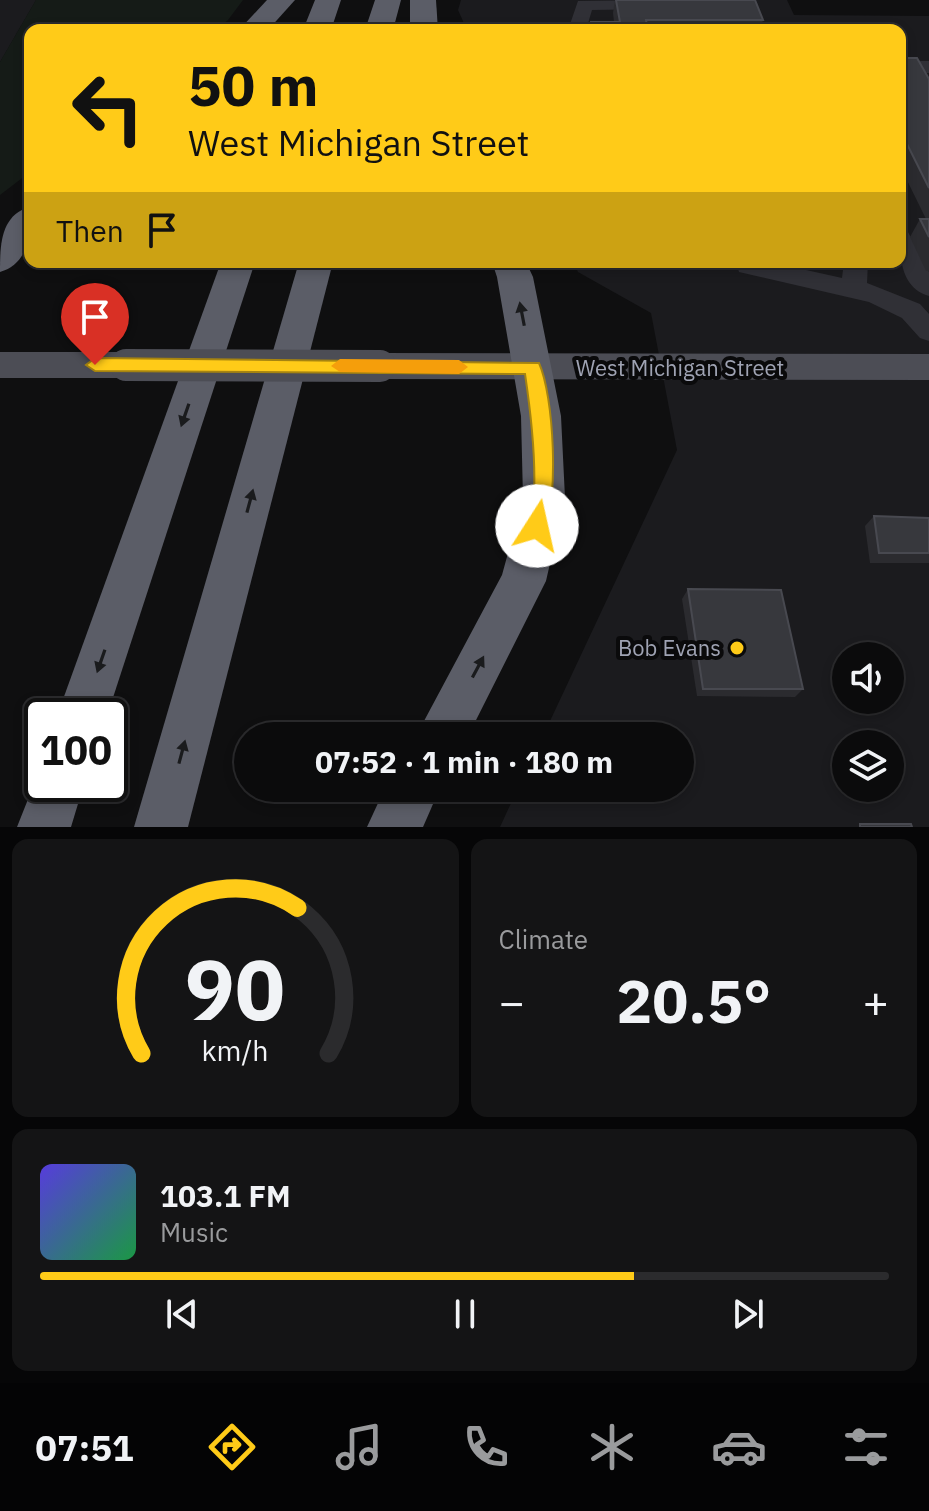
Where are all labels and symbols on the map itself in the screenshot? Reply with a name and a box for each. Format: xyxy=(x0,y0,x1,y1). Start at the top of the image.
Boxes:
pin xyxy=(61,283,129,365)
one-way arrow xyxy=(516,302,528,327)
street label: West Michigan Street xyxy=(576,353,784,382)
one-way arrow xyxy=(179,403,191,427)
position arrow xyxy=(495,484,579,568)
one-way arrow xyxy=(245,489,257,514)
place label: Bob Evans xyxy=(618,633,721,662)
marker: Bob Evans xyxy=(728,639,746,657)
one-way arrow xyxy=(94,649,106,673)
one-way arrow xyxy=(470,656,484,678)
speed limit sign: 100 xyxy=(24,698,128,802)
one-way arrow xyxy=(176,739,188,764)

